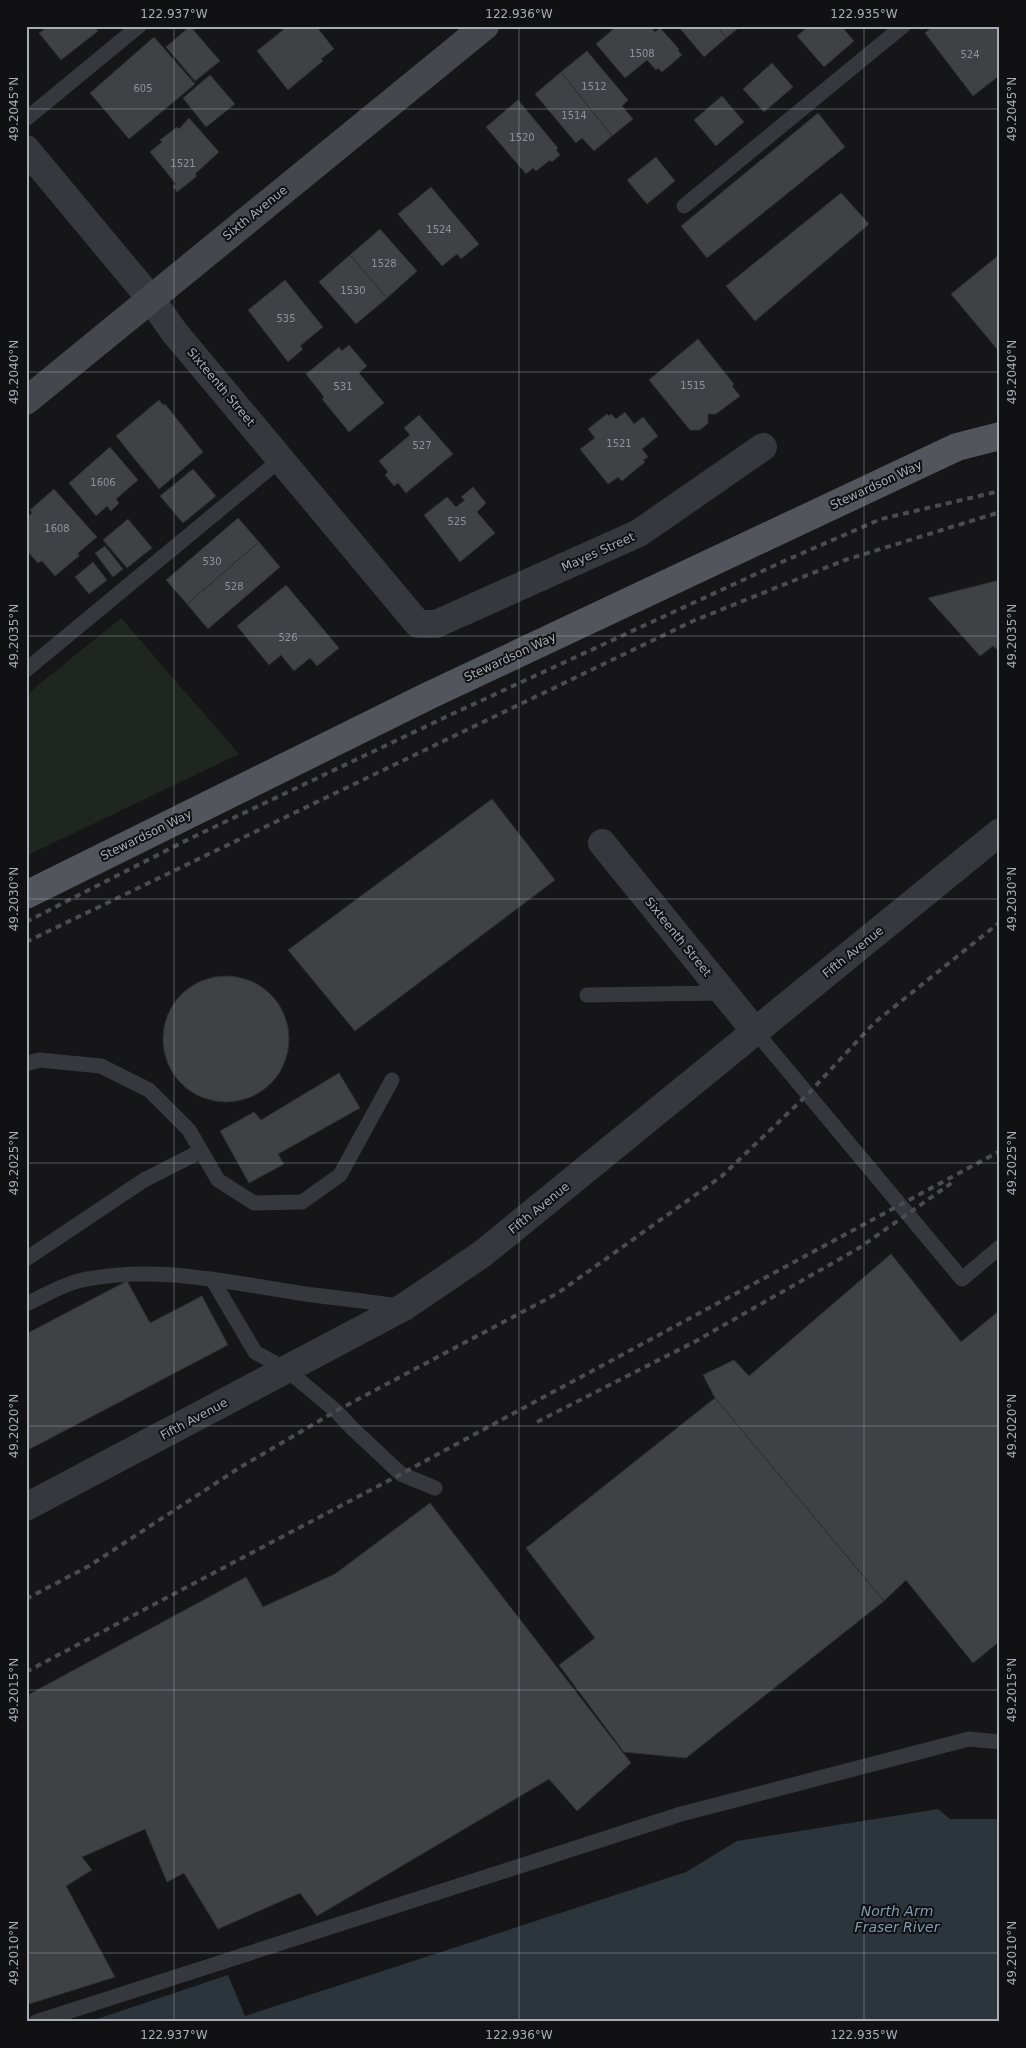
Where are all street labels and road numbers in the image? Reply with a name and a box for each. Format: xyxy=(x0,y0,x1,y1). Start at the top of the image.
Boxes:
street label: Sixth Avenue xyxy=(220,183,290,243)
street label: Sixteenth Street xyxy=(184,345,258,429)
street label: Stewardson Way xyxy=(828,458,924,512)
street label: Mayes Street xyxy=(559,529,637,574)
street label: Stewardson Way xyxy=(462,630,558,684)
street label: Stewardson Way xyxy=(98,807,194,863)
street label: Sixteenth Street xyxy=(642,895,714,980)
street label: Fifth Avenue xyxy=(820,923,886,981)
street label: Fifth Avenue xyxy=(506,1179,572,1237)
street label: Fifth Avenue xyxy=(158,1395,230,1443)

